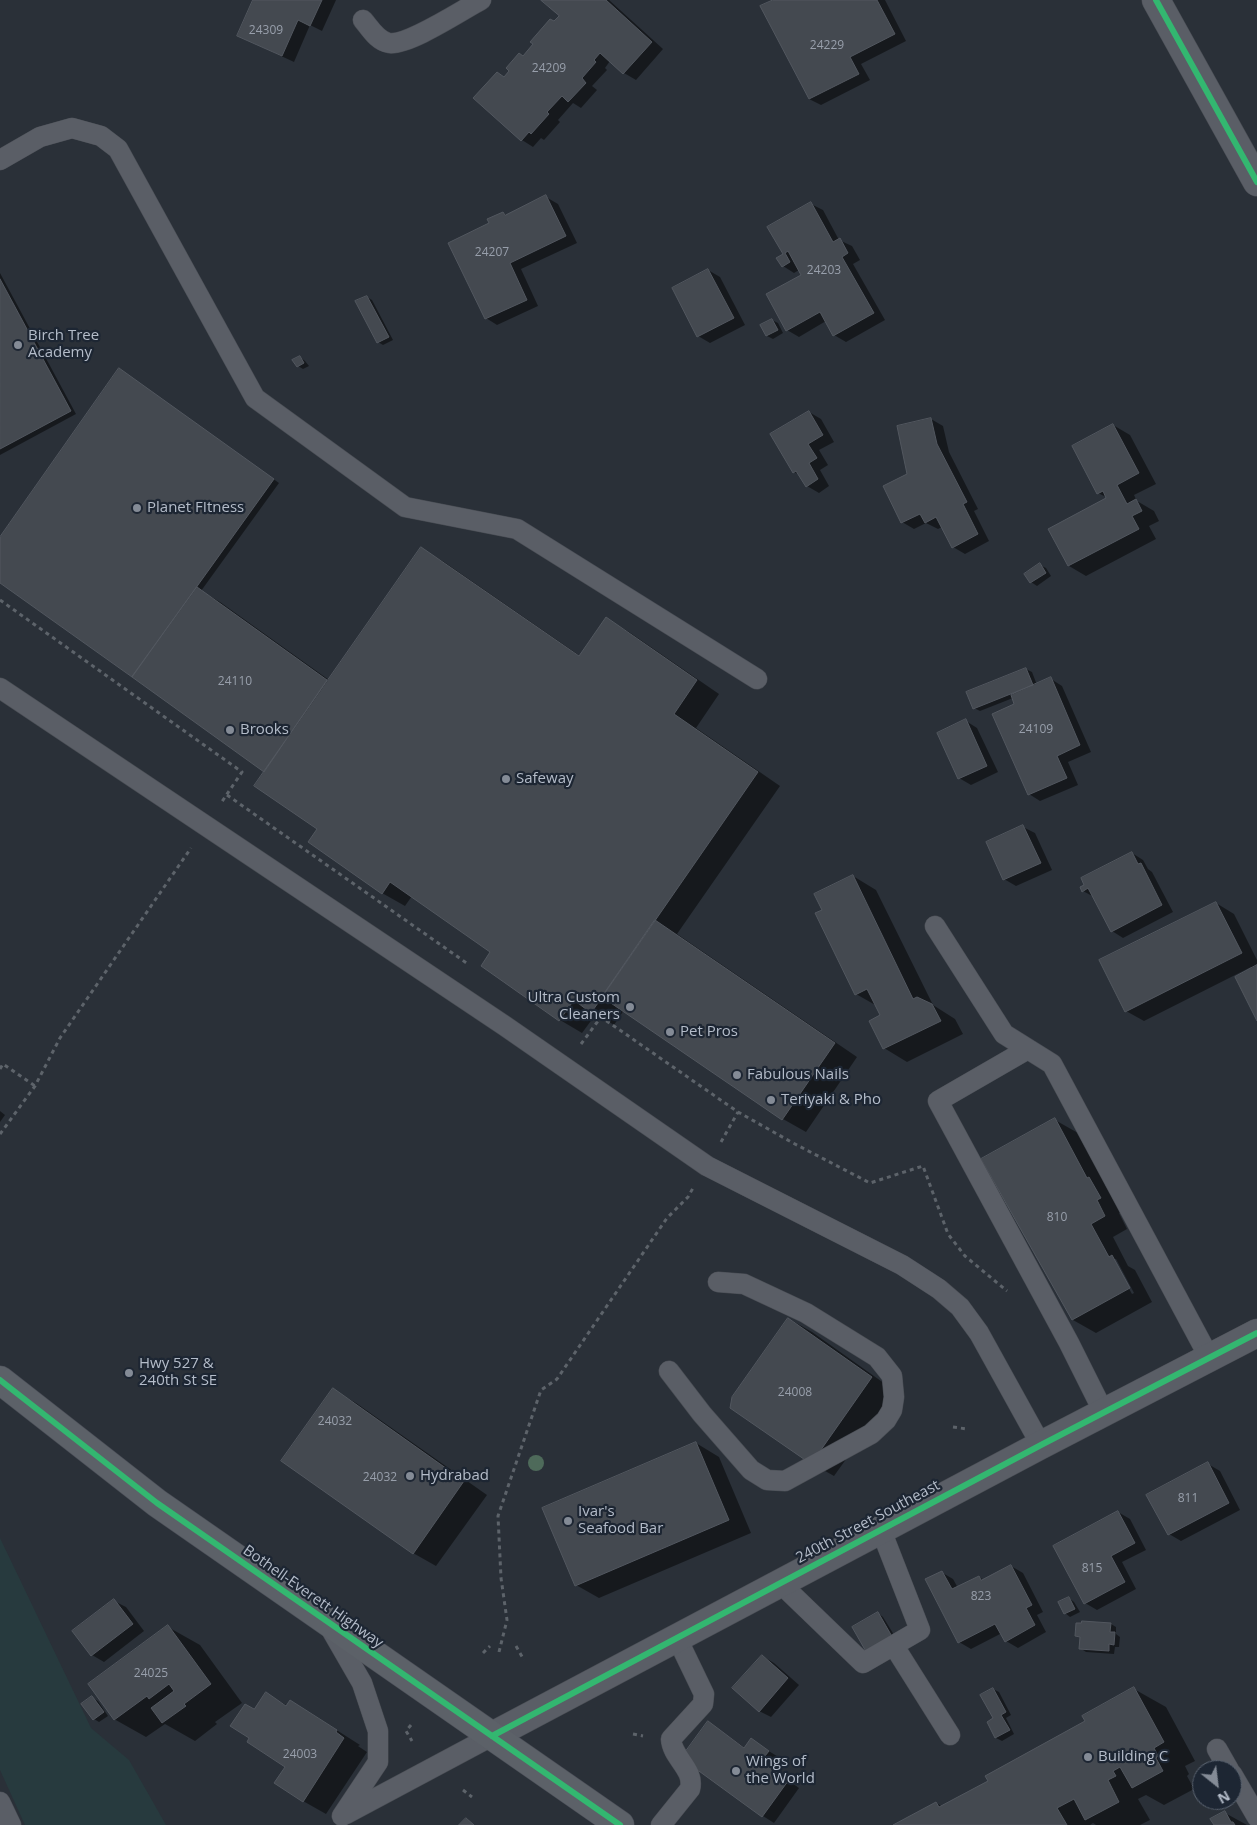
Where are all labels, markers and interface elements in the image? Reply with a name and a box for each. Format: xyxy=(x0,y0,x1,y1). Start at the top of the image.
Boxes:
house number: 24309 xyxy=(249,24,283,38)
house number: 24229 xyxy=(810,39,844,53)
house number: 24209 xyxy=(532,62,566,76)
house number: 24207 xyxy=(475,246,509,260)
house number: 24203 xyxy=(807,264,841,278)
place label: Birch Tree Academy xyxy=(28,327,99,362)
marker: Birch Tree Academy xyxy=(12,339,24,351)
place label: Planet FItness xyxy=(147,499,244,517)
marker: Planet FItness xyxy=(131,502,143,514)
house number: 24110 xyxy=(218,675,252,689)
place label: Brooks xyxy=(240,721,289,739)
house number: 24109 xyxy=(1019,723,1053,737)
marker: Brooks xyxy=(224,724,236,736)
place label: Safeway xyxy=(516,770,574,788)
marker: Safeway xyxy=(500,773,512,785)
place label: Ultra Custom Cleaners xyxy=(528,989,620,1024)
marker: Ultra Custom Cleaners xyxy=(624,1001,636,1013)
place label: Pet Pros xyxy=(680,1023,738,1041)
marker: Pet Pros xyxy=(664,1026,676,1038)
place label: Fabulous Nails xyxy=(747,1066,849,1084)
marker: Fabulous Nails xyxy=(731,1069,743,1081)
place label: Teriyaki & Pho xyxy=(781,1091,881,1109)
marker: Teriyaki & Pho xyxy=(765,1094,777,1106)
house number: 810 xyxy=(1047,1211,1067,1225)
place label: Hwy 527 & 240th St SE xyxy=(139,1355,217,1390)
marker: Hwy 527 & 240th St SE xyxy=(123,1367,135,1379)
house number: 24008 xyxy=(778,1386,812,1400)
house number: 24032 xyxy=(318,1415,352,1429)
place label: Hydrabad xyxy=(420,1467,489,1485)
marker: Hydrabad xyxy=(404,1470,416,1482)
house number: 24032 xyxy=(363,1471,397,1485)
street label: 240th Street Southeast xyxy=(793,1476,943,1568)
house number: 811 xyxy=(1178,1492,1198,1506)
place label: Ivar's Seafood Bar xyxy=(578,1503,663,1538)
marker: Ivar's Seafood Bar xyxy=(562,1515,574,1527)
street label: Bothell-Everett Highway xyxy=(239,1542,387,1652)
house number: 815 xyxy=(1082,1562,1102,1576)
house number: 823 xyxy=(971,1590,991,1604)
house number: 24025 xyxy=(134,1667,168,1681)
house number: 24003 xyxy=(283,1748,317,1762)
place label: Building C xyxy=(1098,1748,1168,1766)
marker: Building C xyxy=(1082,1751,1094,1763)
place label: Wings of the World xyxy=(746,1753,815,1788)
north arrow xyxy=(1192,1760,1242,1810)
marker: Wings of the World xyxy=(730,1765,742,1777)
text: N xyxy=(1214,1787,1234,1809)

